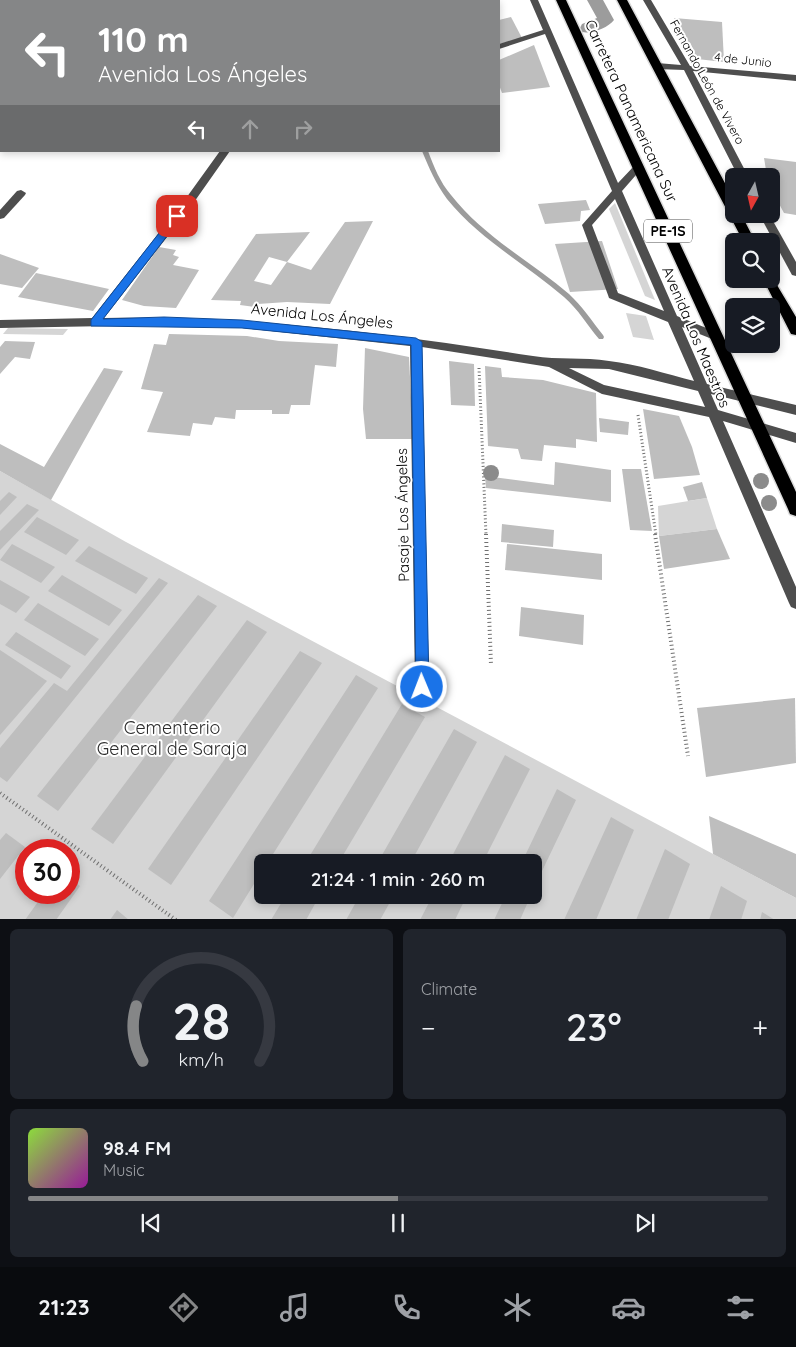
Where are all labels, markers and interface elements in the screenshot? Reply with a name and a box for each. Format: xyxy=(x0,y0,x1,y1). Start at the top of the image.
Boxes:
text: 110 m xyxy=(98,17,189,61)
street label: Carretera Panamericana Sur xyxy=(581,17,682,205)
street label: Fernando León de Vivero xyxy=(667,17,748,147)
icon: left xyxy=(15,20,80,85)
street label: 4 de Junio xyxy=(714,49,772,70)
text: Avenida Los Ángeles xyxy=(98,60,307,88)
icon: left xyxy=(183,115,211,143)
icon: ahead xyxy=(236,115,264,143)
icon: right xyxy=(289,115,317,143)
north arrow xyxy=(725,168,780,222)
map controls xyxy=(725,168,780,353)
pin xyxy=(156,195,198,237)
icon: arrive xyxy=(163,202,191,230)
road number: PE-1S xyxy=(644,220,692,242)
button: search xyxy=(725,233,780,288)
street label: Avenida Los Maestros xyxy=(658,263,735,410)
button: layers xyxy=(725,298,780,353)
street label: Avenida Los Ángeles xyxy=(250,299,394,332)
street label: Pasaje Los Ángeles xyxy=(392,448,413,582)
position arrow xyxy=(395,660,447,712)
park label: Cementerio General de Saraja xyxy=(97,716,247,760)
speed limit sign: 30 xyxy=(15,839,80,904)
text: 21:24 · 1 min · 260 m xyxy=(311,867,485,891)
text: Climate xyxy=(421,979,477,999)
text: 28 xyxy=(172,988,231,1053)
text: 23° xyxy=(566,1003,622,1051)
text: − xyxy=(421,1010,436,1045)
text: + xyxy=(752,1010,768,1045)
text: km/h xyxy=(179,1048,224,1070)
text: 98.4 FM xyxy=(103,1136,171,1160)
text: Music xyxy=(103,1160,145,1180)
icon: previous xyxy=(137,1209,165,1237)
icon: pause xyxy=(384,1209,412,1237)
icon: next xyxy=(631,1209,659,1237)
icon: directions xyxy=(166,1290,201,1325)
icon: music xyxy=(277,1290,312,1325)
icon: phone xyxy=(389,1290,424,1325)
icon: climate xyxy=(500,1290,535,1325)
icon: car xyxy=(611,1290,646,1325)
icon: filters xyxy=(723,1290,758,1325)
text: 21:23 xyxy=(38,1293,90,1321)

